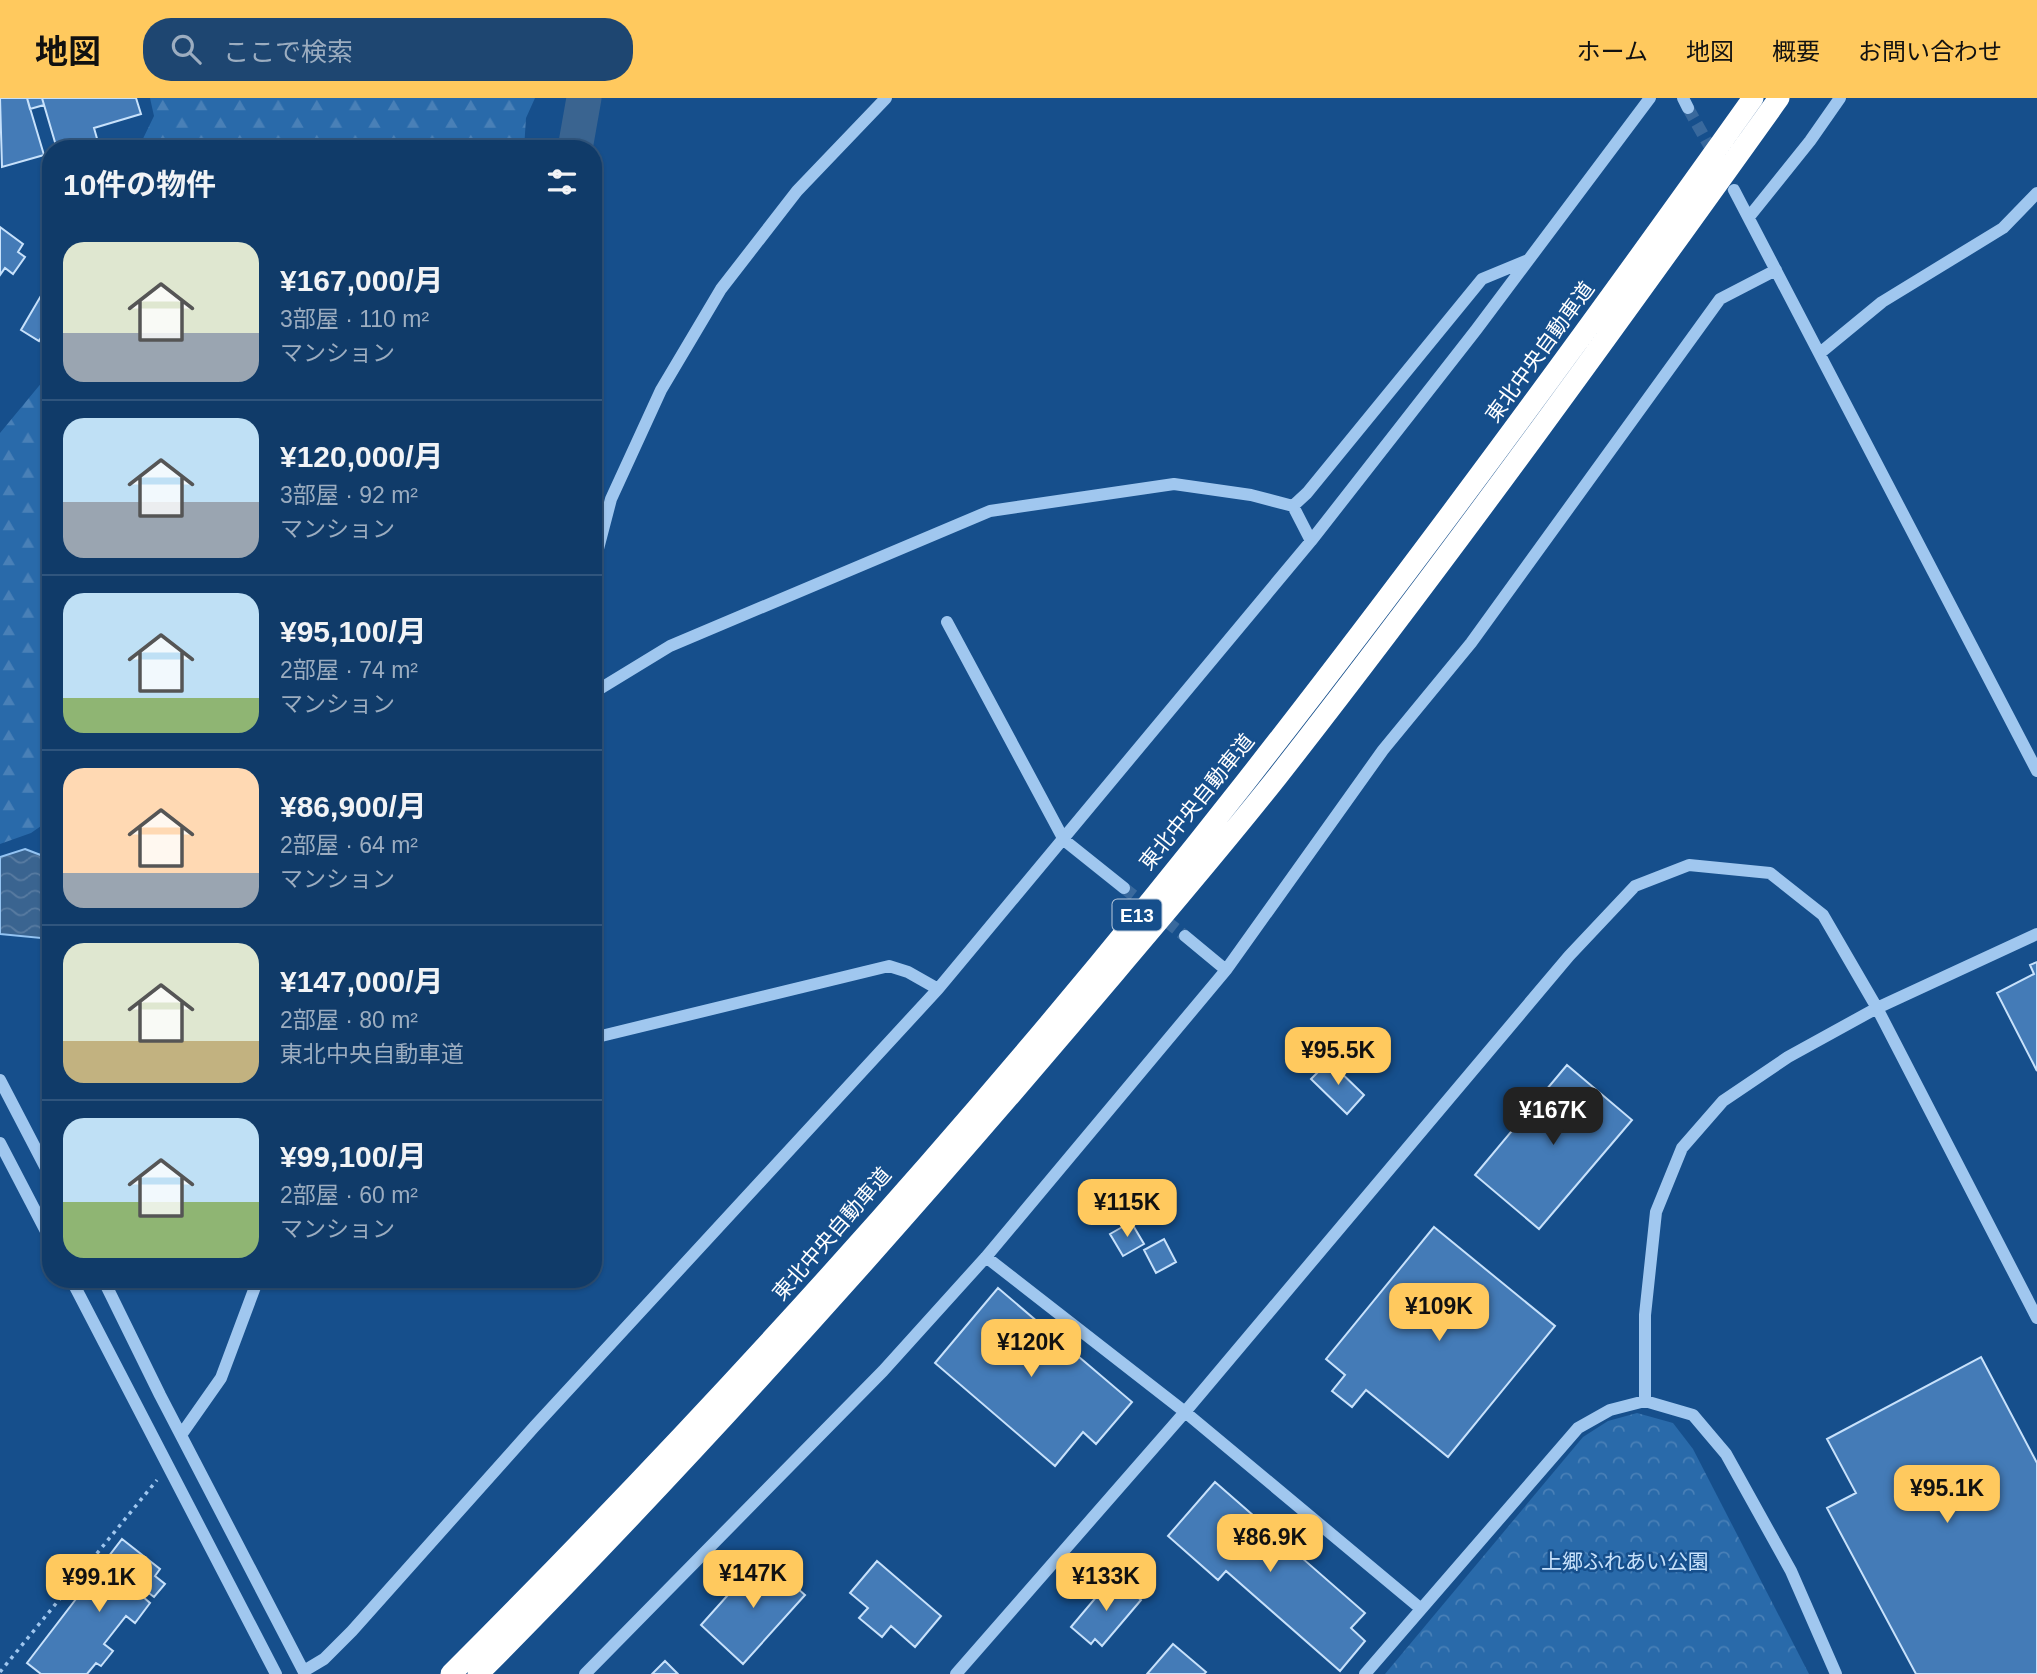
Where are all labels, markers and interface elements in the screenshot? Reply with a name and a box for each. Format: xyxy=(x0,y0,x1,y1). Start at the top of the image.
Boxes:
search box xyxy=(143,18,633,81)
icon: search xyxy=(167,30,205,68)
text: 地図 xyxy=(35,33,101,70)
text: ここで検索 xyxy=(223,37,353,67)
text: ホーム xyxy=(1577,38,1648,65)
text: 地図 xyxy=(1686,38,1734,65)
text: 概要 xyxy=(1772,38,1820,65)
text: お問い合わせ xyxy=(1858,38,2002,65)
icon: filters xyxy=(543,163,581,201)
text: 10件の物件 xyxy=(63,168,216,201)
text: ¥167,000/月 xyxy=(280,264,443,297)
icon: home xyxy=(119,270,203,354)
street label: 東北中央自動車道 xyxy=(1481,277,1598,426)
text: 3部屋 · 110 m² xyxy=(280,306,429,332)
text: マンション xyxy=(280,340,395,366)
text: ¥120,000/月 xyxy=(280,440,443,473)
icon: home xyxy=(119,446,203,530)
text: 3部屋 · 92 m² xyxy=(280,482,418,508)
text: マンション xyxy=(280,516,395,542)
text: ¥95,100/月 xyxy=(280,615,427,648)
icon: home xyxy=(119,621,203,705)
text: 2部屋 · 74 m² xyxy=(280,657,418,683)
text: マンション xyxy=(280,691,395,717)
street label: 東北中央自動車道 xyxy=(1135,729,1258,874)
text: ¥86,900/月 xyxy=(280,790,427,823)
icon: home xyxy=(119,796,203,880)
text: 2部屋 · 64 m² xyxy=(280,832,418,858)
text: マンション xyxy=(280,866,395,892)
road number: E13 xyxy=(1112,900,1162,930)
text: ¥147,000/月 xyxy=(280,965,443,998)
icon: home xyxy=(119,971,203,1055)
text: 2部屋 · 80 m² xyxy=(280,1007,418,1033)
pin: ¥95.5K xyxy=(1281,1028,1395,1087)
text: ¥95.5K xyxy=(1301,1037,1375,1063)
text: 東北中央自動車道 xyxy=(280,1041,464,1067)
pin: ¥167K xyxy=(1504,1088,1602,1147)
text: ¥167K xyxy=(1519,1097,1587,1123)
text: ¥99,100/月 xyxy=(280,1140,427,1173)
icon: home xyxy=(119,1146,203,1230)
street label: 東北中央自動車道 xyxy=(768,1163,895,1305)
pin: ¥115K xyxy=(1078,1180,1176,1239)
text: 2部屋 · 60 m² xyxy=(280,1182,418,1208)
text: ¥115K xyxy=(1094,1189,1160,1215)
text: マンション xyxy=(280,1216,395,1242)
pin: ¥109K xyxy=(1390,1284,1488,1343)
text: ¥109K xyxy=(1405,1293,1473,1319)
pin: ¥120K xyxy=(982,1320,1080,1379)
text: ¥120K xyxy=(997,1329,1065,1355)
pin: ¥95.1K xyxy=(1890,1466,2004,1525)
text: ¥95.1K xyxy=(1910,1475,1984,1501)
pin: ¥86.9K xyxy=(1213,1514,1327,1574)
text: ¥86.9K xyxy=(1233,1524,1307,1550)
pin: ¥147K xyxy=(704,1550,802,1610)
park label: 上郷ふれあい公園 xyxy=(1541,1550,1709,1573)
pin: ¥99.1K xyxy=(42,1554,156,1614)
pin: ¥133K xyxy=(1057,1554,1155,1613)
text: ¥147K xyxy=(719,1560,787,1586)
text: ¥133K xyxy=(1072,1563,1140,1589)
text: ¥99.1K xyxy=(62,1564,136,1590)

